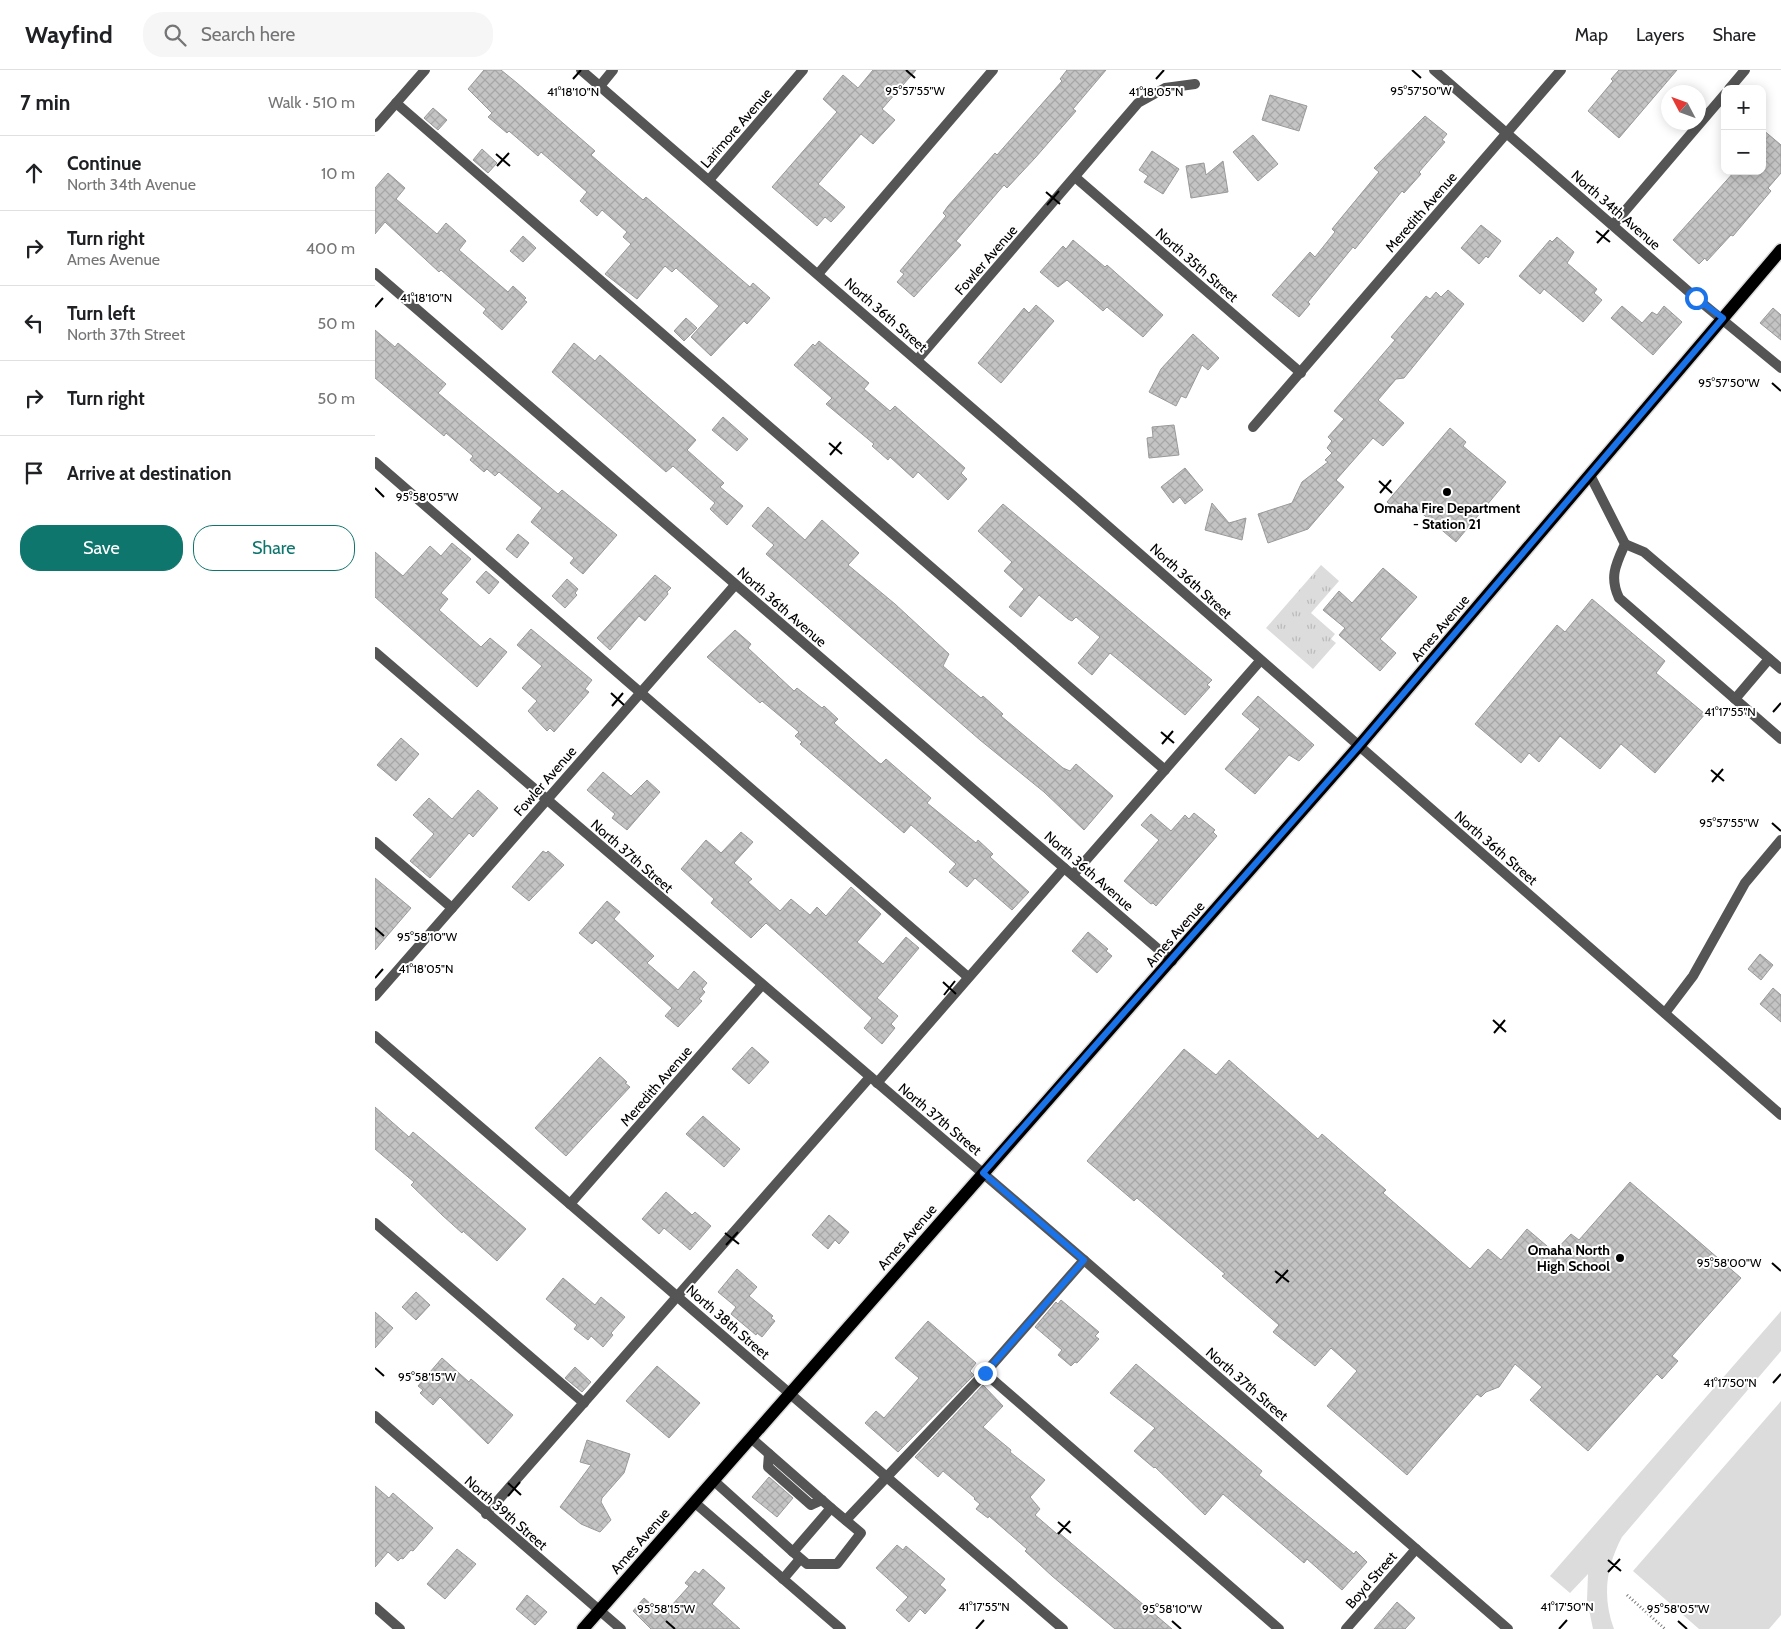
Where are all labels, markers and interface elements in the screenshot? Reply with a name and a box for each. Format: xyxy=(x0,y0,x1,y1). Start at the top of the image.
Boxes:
search box xyxy=(143,12,493,57)
text: Wayfind xyxy=(25,20,113,49)
icon: search xyxy=(161,21,189,49)
text: Search here xyxy=(201,23,295,46)
text: Map xyxy=(1575,24,1608,46)
text: Layers xyxy=(1636,24,1685,46)
text: Share xyxy=(1713,24,1756,46)
text: 95°57'55"W xyxy=(885,83,945,98)
text: 95°57'50"W xyxy=(1390,83,1452,98)
text: 41°18'10"N xyxy=(547,84,599,99)
street label: Larimore Avenue xyxy=(696,84,776,172)
text: 41°18'05"N xyxy=(1129,84,1183,99)
north arrow xyxy=(1661,85,1706,130)
map controls xyxy=(1721,85,1766,175)
button: + xyxy=(1721,85,1766,130)
text: 7 min xyxy=(20,90,70,115)
text: Walk · 510 m xyxy=(268,93,355,112)
button: − xyxy=(1721,130,1766,175)
text: Continue xyxy=(67,152,141,175)
icon: ahead xyxy=(20,159,48,187)
text: 10 m xyxy=(321,164,355,183)
street label: North 34th Avenue xyxy=(1568,166,1664,254)
street label: Meredith Avenue xyxy=(1381,168,1461,256)
text: North 34th Avenue xyxy=(67,175,196,194)
street label: Fowler Avenue xyxy=(951,221,1021,299)
street label: North 35th Street xyxy=(1152,224,1242,306)
text: Turn right xyxy=(67,227,145,250)
icon: right xyxy=(20,234,48,262)
text: 400 m xyxy=(306,239,355,258)
text: Ames Avenue xyxy=(67,250,160,269)
street label: North 36th Street xyxy=(841,274,931,356)
route start xyxy=(1685,287,1708,310)
text: 41°18'10"N xyxy=(400,290,452,305)
text: Turn left xyxy=(67,302,135,325)
icon: left xyxy=(20,309,48,337)
text: 50 m xyxy=(318,314,355,333)
text: North 37th Street xyxy=(67,325,185,344)
text: 95°57'50"W xyxy=(1698,375,1760,390)
icon: right xyxy=(20,384,48,412)
text: Turn right xyxy=(67,387,145,410)
text: 50 m xyxy=(318,389,355,408)
icon: arrive xyxy=(20,459,48,487)
text: Arrive at destination xyxy=(67,462,231,485)
marker: Omaha Fire Department - Station 21 xyxy=(1441,486,1453,498)
text: 95°58'05"W xyxy=(396,489,459,504)
place label: Omaha Fire Department - Station 21 xyxy=(1374,499,1520,533)
button: Save xyxy=(20,525,183,571)
button: Share xyxy=(193,525,355,571)
street label: North 36th Street xyxy=(1146,539,1236,623)
street label: North 36th Avenue xyxy=(734,563,830,651)
street label: Ames Avenue xyxy=(1407,591,1473,665)
text: 41°17'55"N xyxy=(1704,704,1756,719)
street label: Fowler Avenue xyxy=(510,742,580,820)
street label: North 36th Street xyxy=(1451,807,1541,889)
street label: North 37th Street xyxy=(587,815,677,897)
text: 95°57'55"W xyxy=(1699,815,1759,830)
street label: North 36th Avenue xyxy=(1041,827,1137,915)
street label: Ames Avenue xyxy=(1141,897,1209,971)
text: 95°58'10"W xyxy=(397,929,458,944)
text: 41°18'05"N xyxy=(399,961,453,976)
street label: Meredith Avenue xyxy=(616,1042,696,1130)
street label: North 37th Street xyxy=(895,1079,986,1159)
street label: Ames Avenue xyxy=(873,1200,941,1274)
place label: Omaha North High School xyxy=(1528,1241,1610,1275)
marker: Omaha North High School xyxy=(1614,1252,1626,1264)
text: 95°58'00"W xyxy=(1697,1255,1762,1270)
street label: North 38th Street xyxy=(683,1281,774,1363)
street label: North 37th Street xyxy=(1202,1343,1292,1425)
route end xyxy=(974,1362,997,1385)
text: 95°58'15"W xyxy=(398,1369,457,1384)
text: 41°17'50"N xyxy=(1703,1375,1757,1390)
street label: North 39th Street xyxy=(461,1472,551,1554)
street label: Ames Avenue xyxy=(606,1504,674,1578)
street label: Boyd Street xyxy=(1341,1548,1401,1612)
text: 41°17'55"N xyxy=(958,1599,1010,1614)
text: 41°17'50"N xyxy=(1540,1599,1594,1614)
text: 95°58'15"W xyxy=(637,1601,696,1616)
text: 95°58'10"W xyxy=(1142,1601,1203,1616)
text: 95°58'05"W xyxy=(1647,1601,1710,1616)

